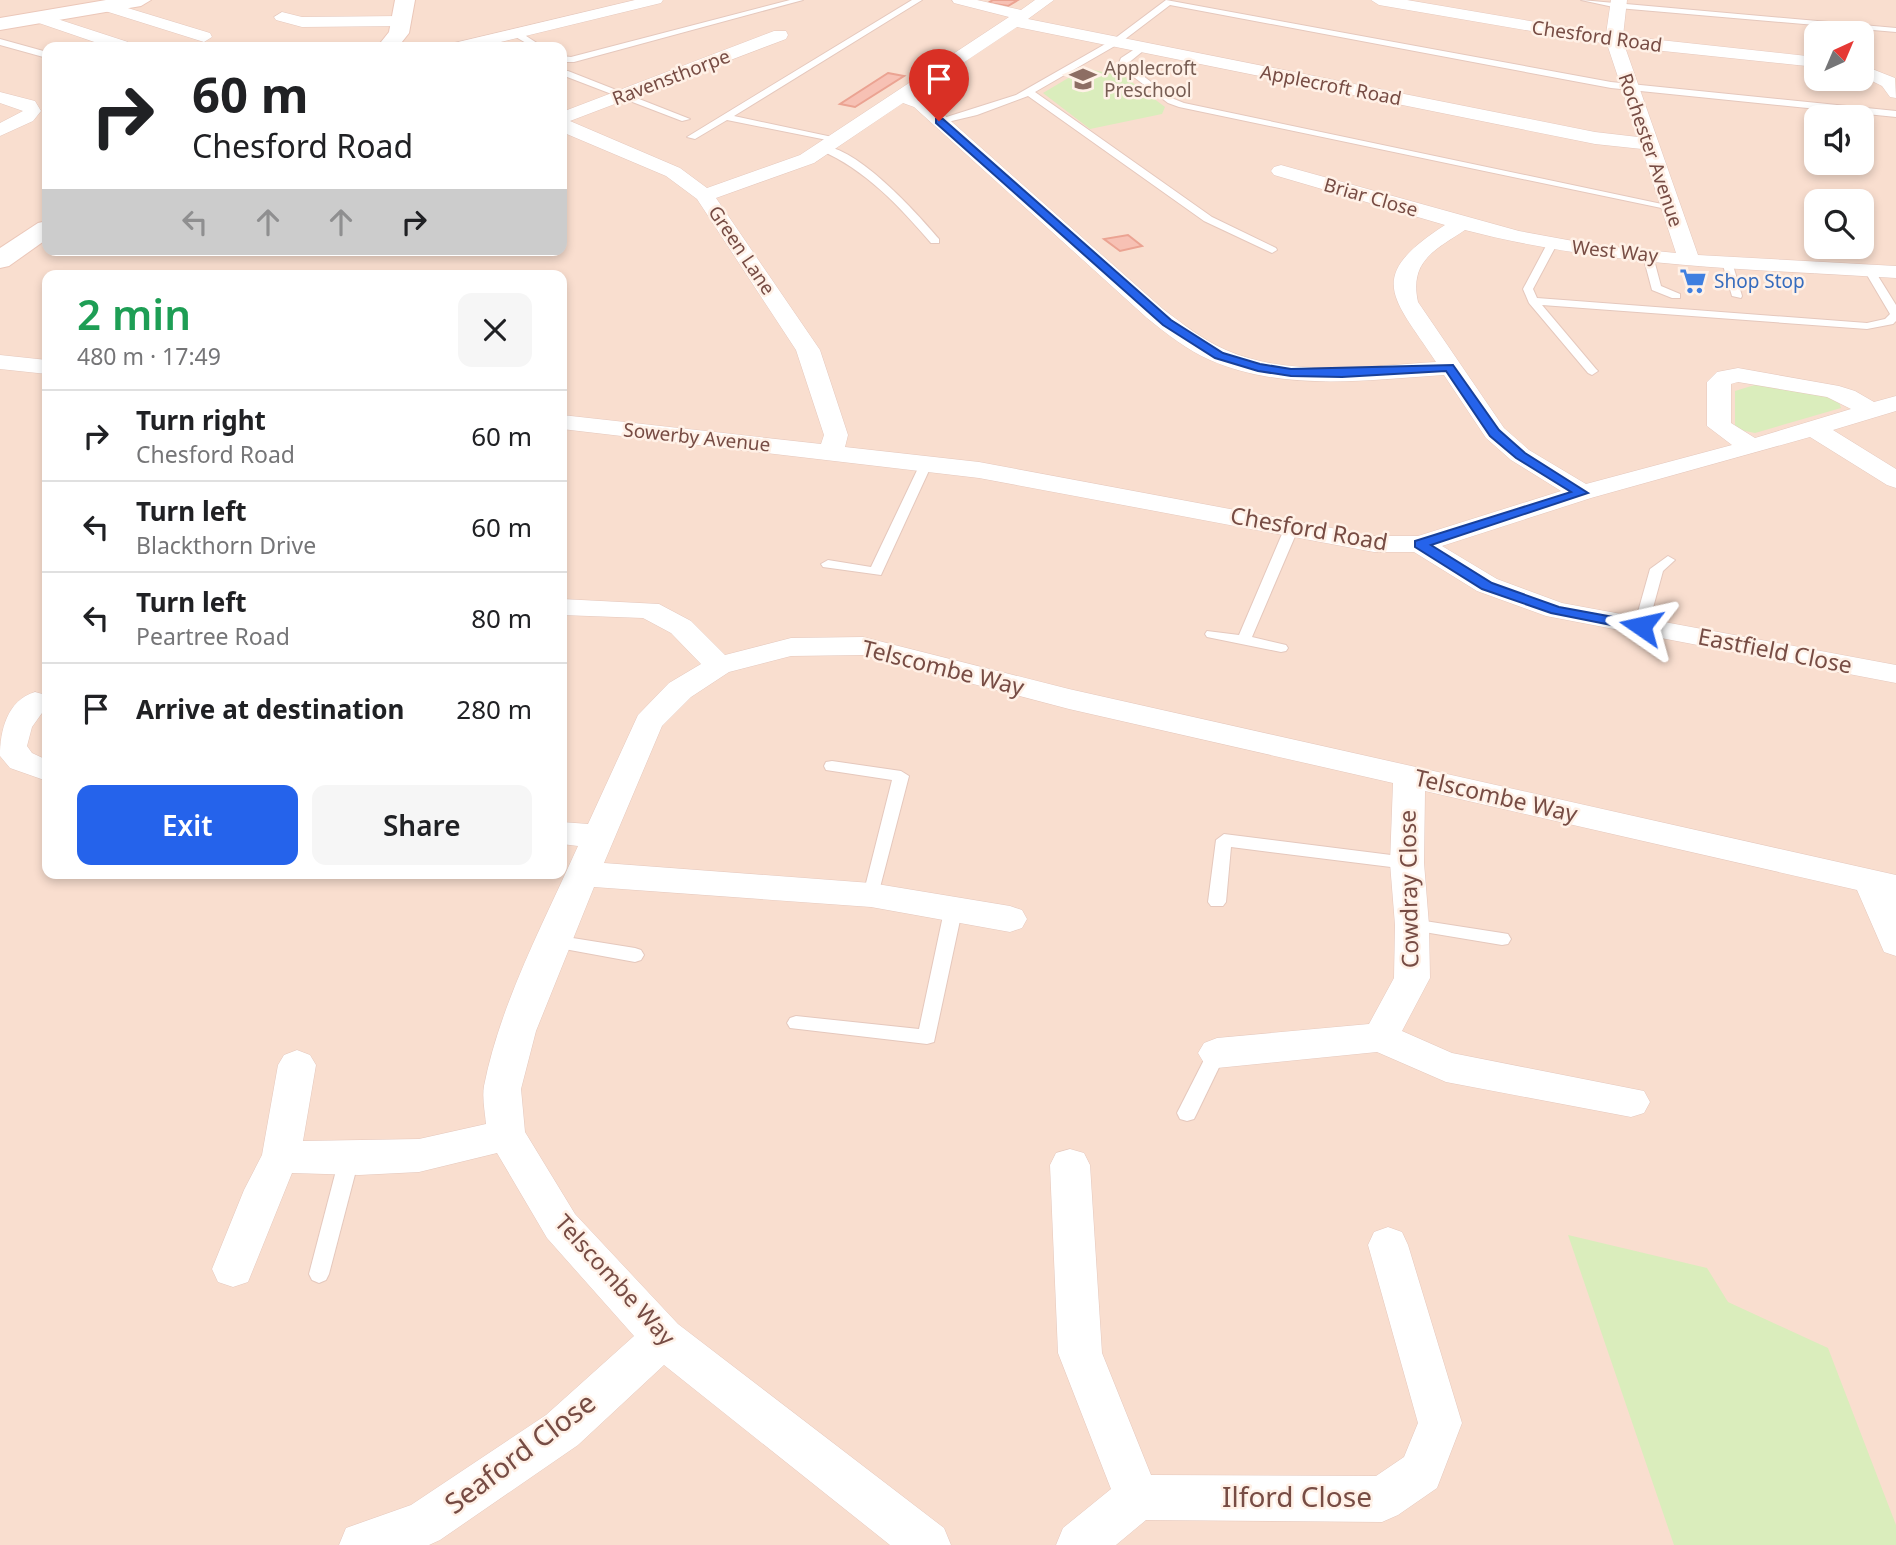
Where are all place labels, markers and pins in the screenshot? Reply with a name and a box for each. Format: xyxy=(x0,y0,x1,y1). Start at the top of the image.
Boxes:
pin xyxy=(909,49,969,121)
place label: Applecroft Preschool xyxy=(1104,55,1197,103)
school or university icon: Applecroft Preschool xyxy=(1068,64,1098,94)
supermarket icon: Shop Stop xyxy=(1678,266,1708,296)
place label: Shop Stop xyxy=(1714,268,1805,294)

